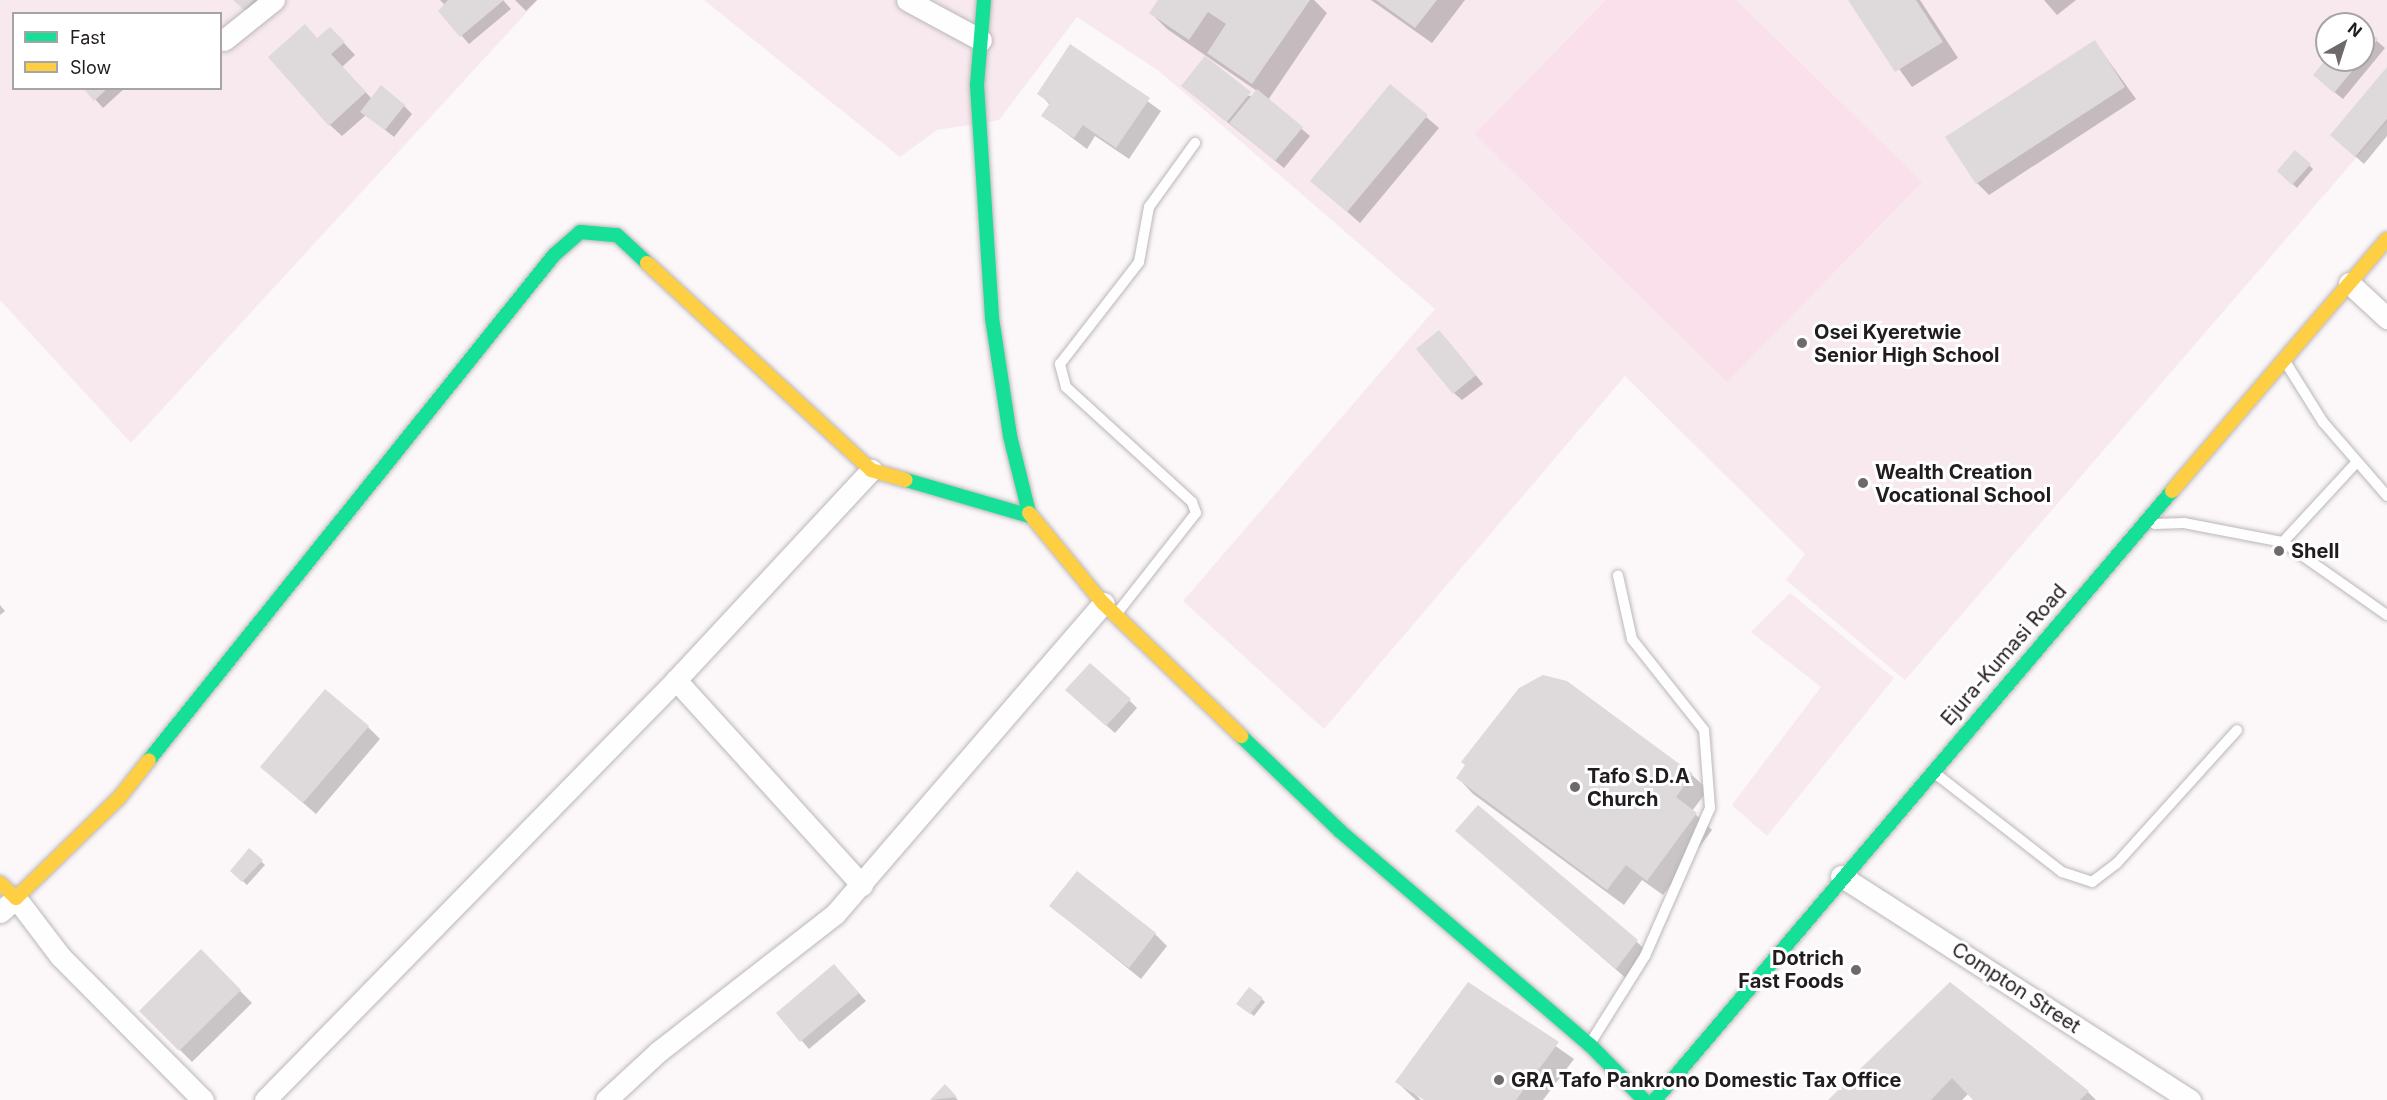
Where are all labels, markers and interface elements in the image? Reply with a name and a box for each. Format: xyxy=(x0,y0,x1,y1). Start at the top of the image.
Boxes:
legend xyxy=(12,12,222,90)
north arrow xyxy=(2315,12,2375,72)
text: N xyxy=(2344,18,2366,41)
text: Fast xyxy=(70,27,106,48)
text: Slow xyxy=(70,57,111,78)
place label: Osei Kyeretwie Senior High School xyxy=(1814,320,1999,367)
marker: Osei Kyeretwie Senior High School xyxy=(1795,336,1809,350)
place label: Wealth Creation Vocational School xyxy=(1875,460,2051,507)
marker: Wealth Creation Vocational School xyxy=(1856,476,1870,490)
place label: Shell xyxy=(2291,539,2339,563)
marker: Shell xyxy=(2272,544,2286,558)
street label: Ejura-Kumasi Road xyxy=(1936,579,2072,731)
place label: Tafo S.D.A Church xyxy=(1587,764,1690,811)
marker: Tafo S.D.A Church xyxy=(1568,780,1582,794)
street label: Compton Street xyxy=(1947,937,2085,1039)
place label: Dotrich Fast Foods xyxy=(1738,946,1844,993)
marker: Dotrich Fast Foods xyxy=(1849,963,1863,977)
place label: GRA Tafo Pankrono Domestic Tax Office xyxy=(1511,1068,1902,1092)
marker: GRA Tafo Pankrono Domestic Tax Office xyxy=(1492,1073,1506,1087)

